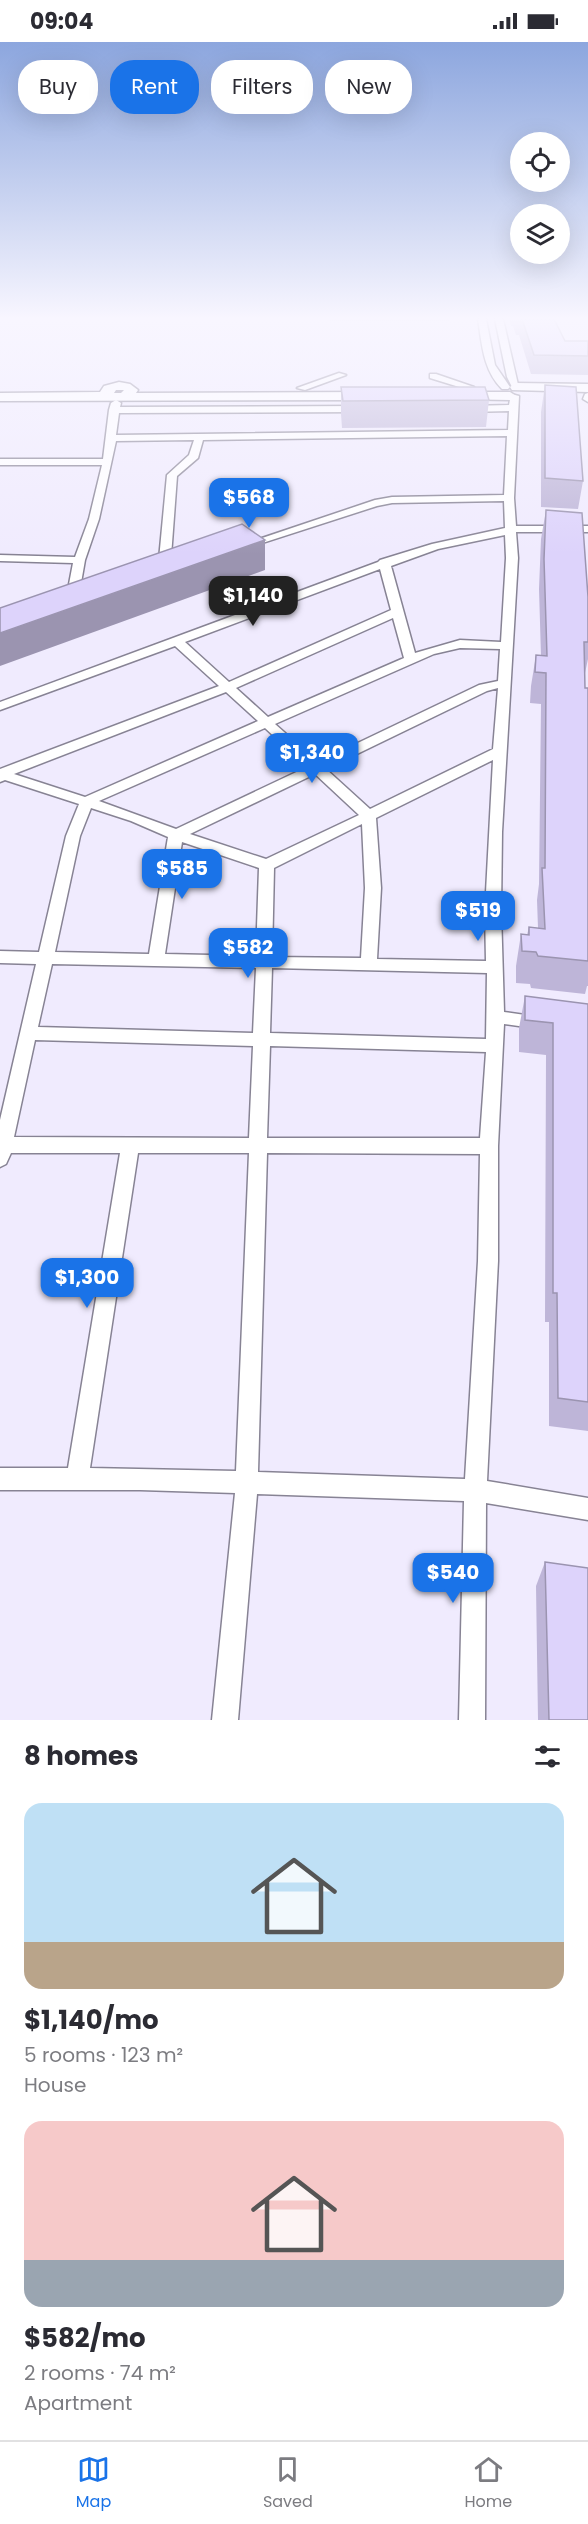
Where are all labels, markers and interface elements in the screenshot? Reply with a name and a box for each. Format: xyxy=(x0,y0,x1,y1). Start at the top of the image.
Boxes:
text: 09:04 xyxy=(30,6,93,37)
chip: Buy xyxy=(18,60,98,114)
chip: Rent xyxy=(110,60,199,114)
chip: Filters xyxy=(211,60,313,114)
chip: New xyxy=(325,60,412,114)
map controls xyxy=(510,132,570,264)
button: locate xyxy=(510,132,570,192)
button: layers xyxy=(510,204,570,264)
pin: $568 xyxy=(213,478,285,529)
text: $568 xyxy=(223,483,275,511)
pin: $1,140 xyxy=(204,576,302,627)
text: $1,140 xyxy=(223,581,283,609)
pin: $1,340 xyxy=(263,733,361,784)
text: $1,340 xyxy=(279,738,345,766)
pin: $585 xyxy=(146,849,218,900)
text: $585 xyxy=(156,854,208,882)
pin: $519 xyxy=(442,891,514,942)
text: $519 xyxy=(455,896,501,924)
pin: $582 xyxy=(212,928,284,979)
text: $582 xyxy=(223,933,273,961)
pin: $1,300 xyxy=(38,1258,136,1309)
text: $1,300 xyxy=(55,1263,119,1291)
pin: $540 xyxy=(417,1553,489,1604)
text: $540 xyxy=(427,1558,479,1586)
text: 8 homes xyxy=(24,1738,139,1774)
icon: filters xyxy=(531,1740,564,1773)
icon: home xyxy=(240,1842,348,1950)
text: $1,140/mo xyxy=(24,2002,159,2038)
text: 5 rooms · 123 m² xyxy=(24,2041,183,2069)
text: House xyxy=(24,2071,86,2099)
icon: home xyxy=(240,2160,348,2268)
text: $582/mo xyxy=(24,2320,146,2356)
text: 2 rooms · 74 m² xyxy=(24,2359,176,2387)
text: Apartment xyxy=(24,2389,132,2417)
tab: Map xyxy=(76,2453,111,2514)
tab: Saved xyxy=(263,2453,313,2514)
tab: Home xyxy=(464,2453,512,2514)

